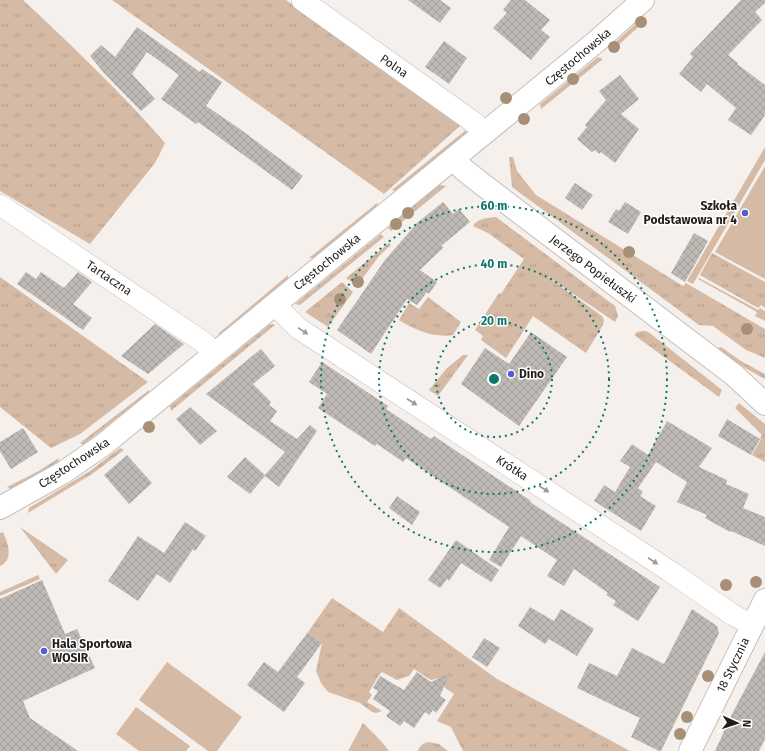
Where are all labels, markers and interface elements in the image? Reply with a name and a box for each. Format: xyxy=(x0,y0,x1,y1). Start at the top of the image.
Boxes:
street label: Częstochowska xyxy=(542,25,614,89)
street label: Polna xyxy=(377,51,411,81)
text: 60 m xyxy=(481,199,507,213)
place label: Szkoła Podstawowa nr 4 xyxy=(644,199,737,227)
marker: Szkoła Podstawowa nr 4 xyxy=(740,208,750,218)
street label: Częstochowska xyxy=(291,231,363,293)
street label: Jerzego Popiełuszki xyxy=(547,232,639,306)
text: 40 m xyxy=(481,257,507,271)
street label: Tartaczna xyxy=(83,258,135,298)
text: 20 m xyxy=(481,314,507,328)
one-way arrow xyxy=(298,327,309,335)
place label: Dino xyxy=(519,367,544,381)
marker: Dino xyxy=(506,369,516,379)
centre of rings xyxy=(487,372,501,386)
one-way arrow xyxy=(406,399,418,406)
street label: Częstochowska xyxy=(36,435,112,491)
street label: Krótka xyxy=(493,453,531,483)
one-way arrow xyxy=(539,485,549,493)
one-way arrow xyxy=(647,557,659,564)
street label: 18 Stycznia xyxy=(714,635,752,695)
place label: Hala Sportowa WOSIR xyxy=(52,637,132,665)
marker: Hala Sportowa WOSIR xyxy=(39,646,49,656)
north arrow xyxy=(717,703,757,743)
text: N xyxy=(740,720,753,727)

